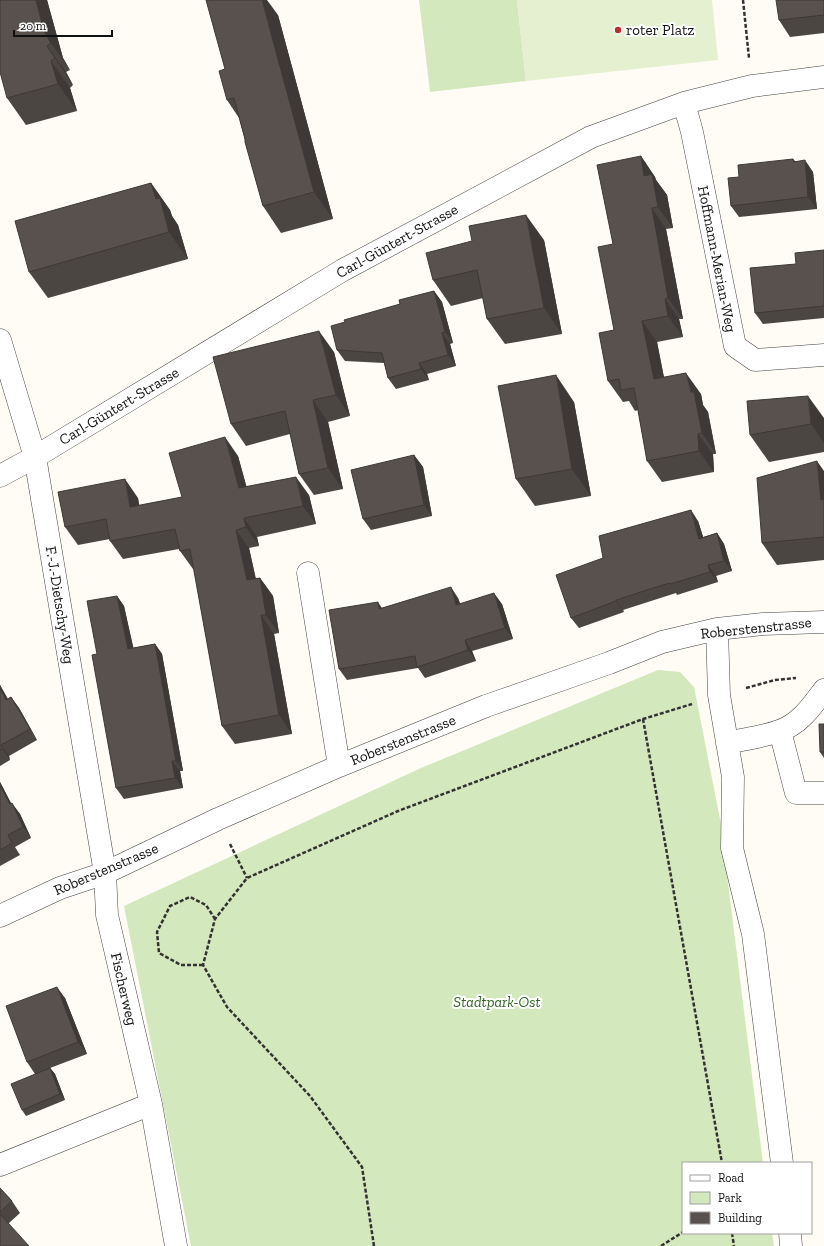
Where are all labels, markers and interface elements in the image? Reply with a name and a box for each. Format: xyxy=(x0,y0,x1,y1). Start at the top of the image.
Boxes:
scale bar xyxy=(14,12,112,38)
text: 20 m xyxy=(20,19,47,33)
place label: roter Platz xyxy=(626,21,694,39)
marker: roter Platz xyxy=(613,25,623,35)
street label: Hoffmann-Merian-Weg xyxy=(694,184,740,334)
street label: Carl-Güntert-Strasse xyxy=(333,200,461,282)
street label: Carl-Güntert-Strasse xyxy=(56,363,182,449)
street label: F.-J.-Dietschy-Weg xyxy=(42,545,78,665)
street label: Roberstenstrasse xyxy=(699,613,813,643)
street label: Roberstenstrasse xyxy=(348,711,458,769)
street label: Roberstenstrasse xyxy=(51,839,161,899)
street label: Fischerweg xyxy=(107,951,141,1027)
park label: Stadtpark-Ost xyxy=(453,993,541,1011)
legend xyxy=(682,1162,812,1234)
text: Road xyxy=(718,1171,744,1185)
text: Park xyxy=(718,1191,743,1205)
text: Building xyxy=(718,1211,762,1225)

